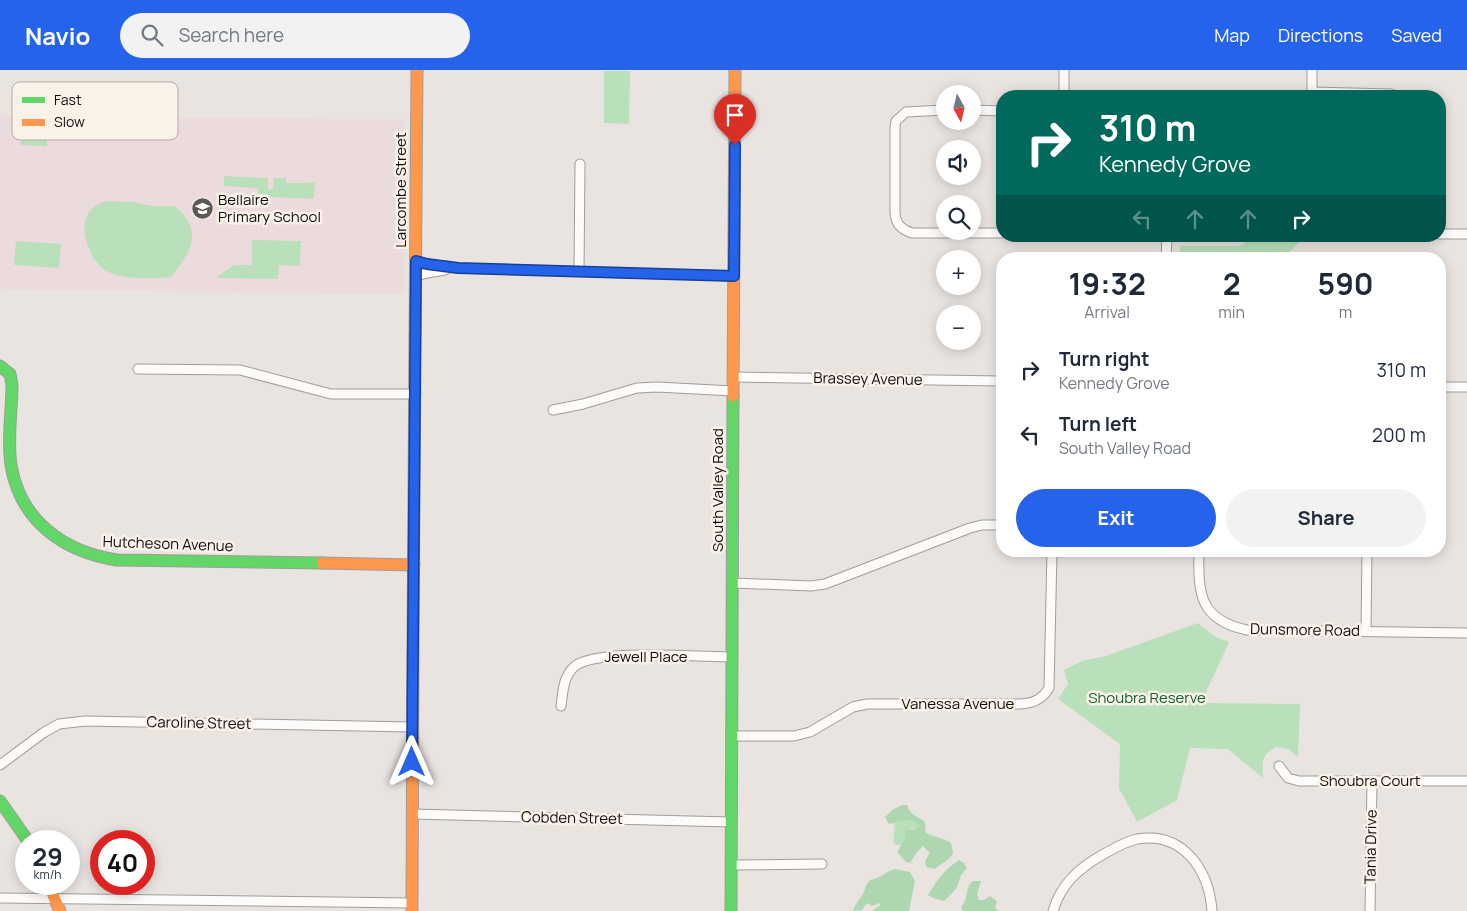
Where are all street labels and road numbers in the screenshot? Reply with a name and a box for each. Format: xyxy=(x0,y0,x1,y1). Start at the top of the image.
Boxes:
street label: Larcombe Street xyxy=(390,132,411,248)
street label: Brassey Avenue xyxy=(813,367,923,390)
street label: South Valley Road xyxy=(707,428,728,552)
street label: Hutcheson Avenue xyxy=(102,531,234,556)
street label: Dunsmore Road xyxy=(1250,618,1360,641)
street label: Jewell Place xyxy=(604,646,688,667)
street label: Vanessa Avenue xyxy=(902,693,1015,714)
street label: Caroline Street xyxy=(146,711,252,734)
street label: Shoubra Court xyxy=(1319,770,1421,791)
street label: Cobden Street xyxy=(521,806,623,829)
street label: Tania Drive xyxy=(1359,809,1382,885)

